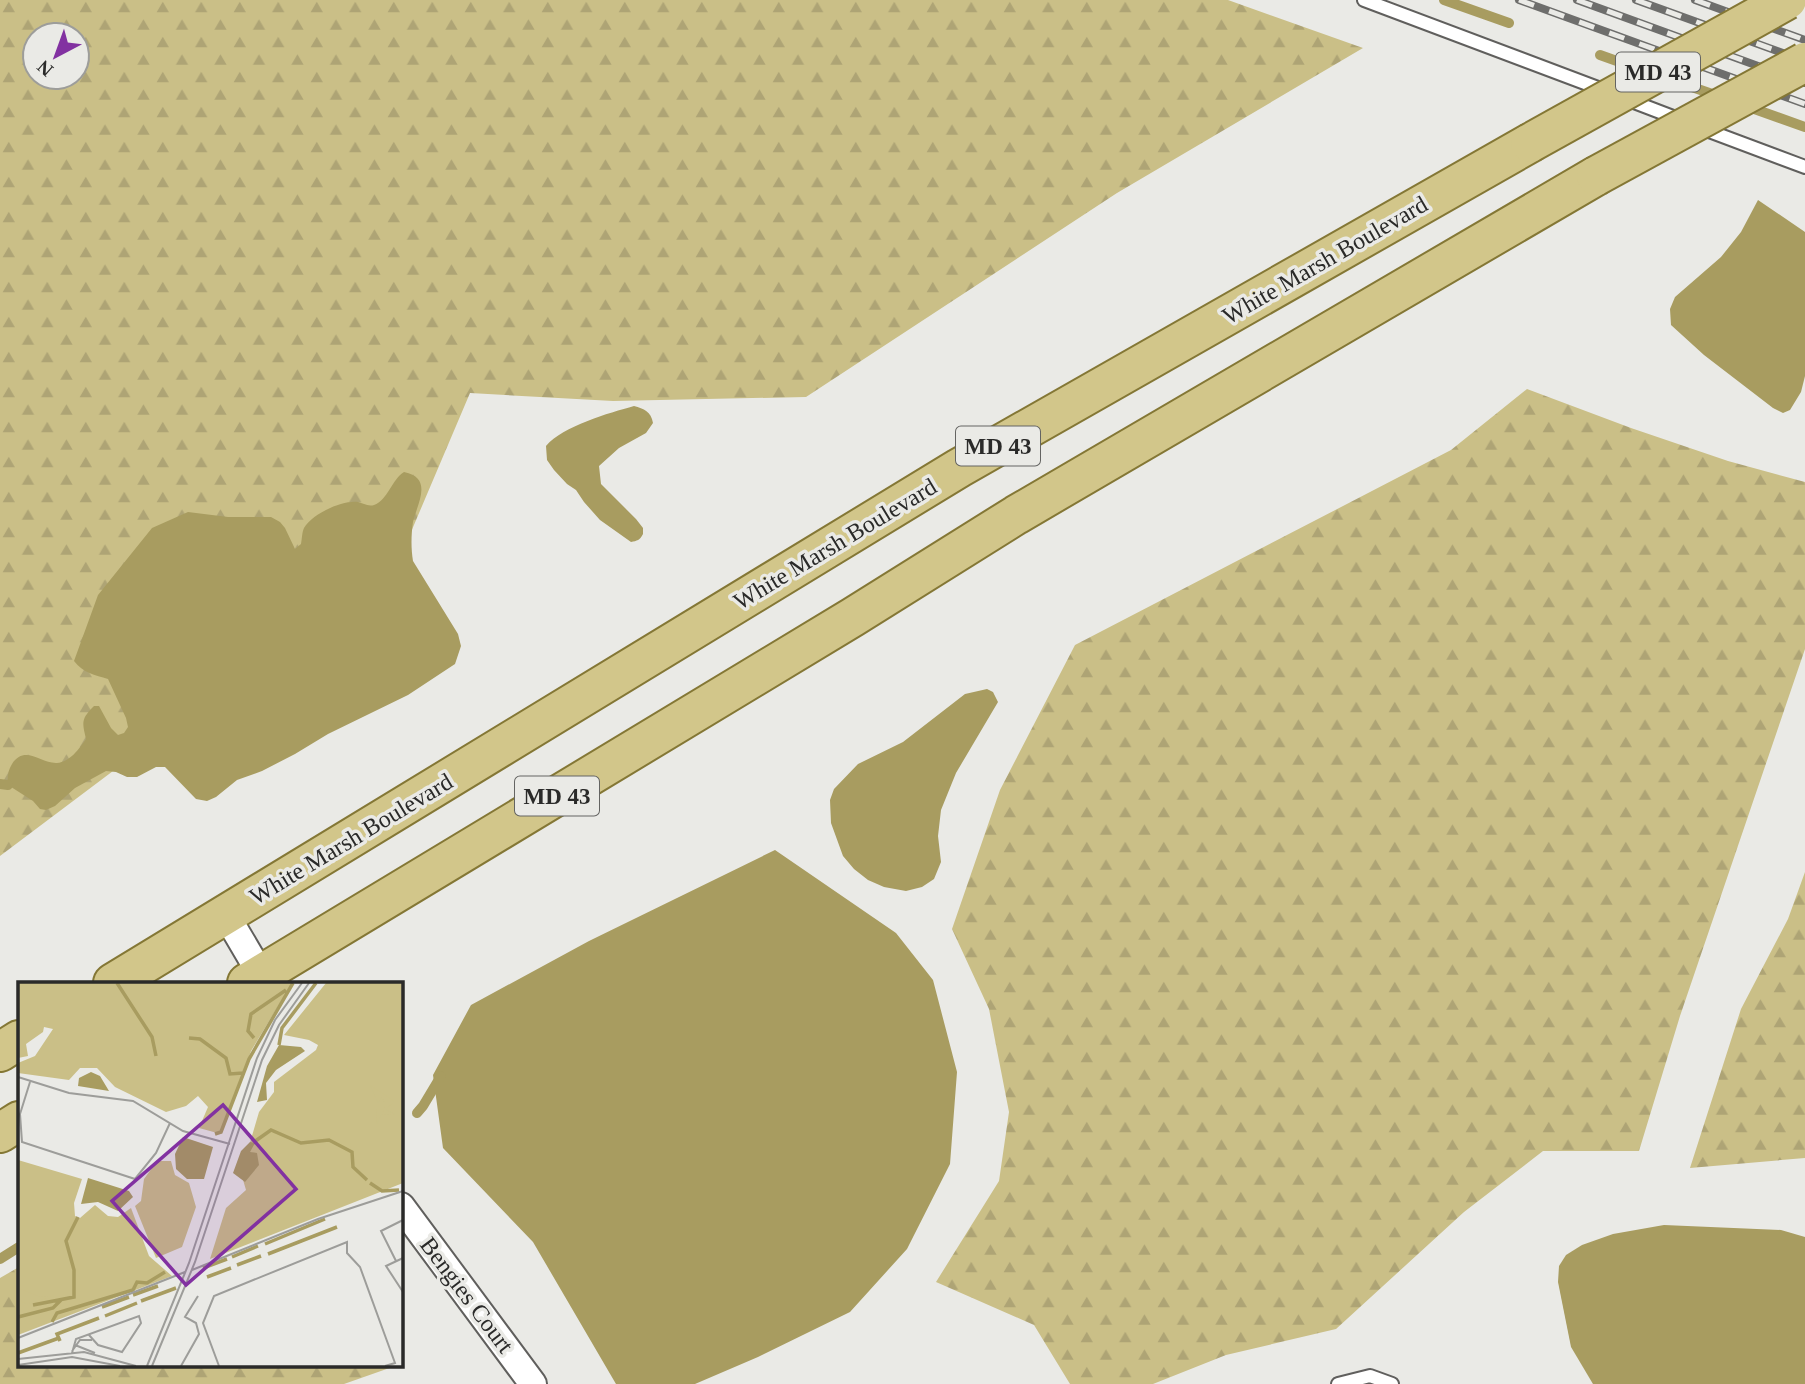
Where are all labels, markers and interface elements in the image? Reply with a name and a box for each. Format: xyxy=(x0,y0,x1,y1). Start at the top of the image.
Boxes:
north arrow xyxy=(21,21,91,91)
road number: MD 43 xyxy=(1616,53,1700,92)
text: N xyxy=(33,56,57,81)
street label: White Marsh Boulevard xyxy=(1218,191,1432,329)
road number: MD 43 xyxy=(956,426,1040,466)
street label: White Marsh Boulevard xyxy=(729,473,941,615)
street label: White Marsh Boulevard xyxy=(245,768,457,910)
road number: MD 43 xyxy=(515,776,599,816)
inset map xyxy=(18,982,402,1366)
street label: Bengies Court xyxy=(415,1232,519,1358)

